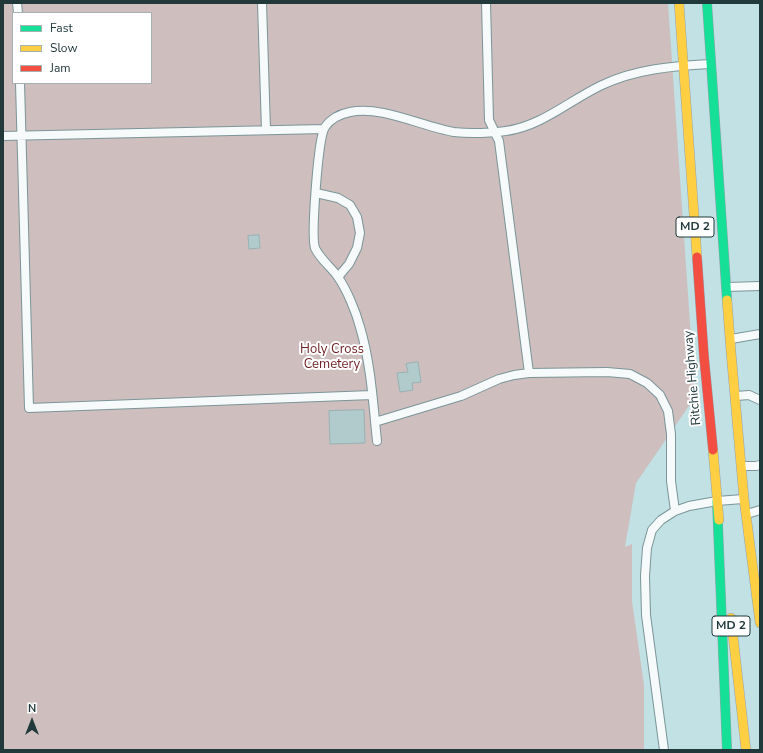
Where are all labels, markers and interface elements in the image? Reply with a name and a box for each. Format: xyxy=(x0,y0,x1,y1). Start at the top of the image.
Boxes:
legend xyxy=(12,12,152,84)
text: Fast xyxy=(50,20,73,36)
text: Slow xyxy=(50,40,78,56)
text: Jam xyxy=(50,60,71,76)
road number: MD 2 xyxy=(676,217,714,237)
street label: Ritchie Highway xyxy=(681,330,705,426)
park label: Holy Cross Cemetery xyxy=(300,342,364,373)
road number: MD 2 xyxy=(712,616,750,636)
north arrow xyxy=(12,701,52,741)
text: N xyxy=(28,701,36,716)

